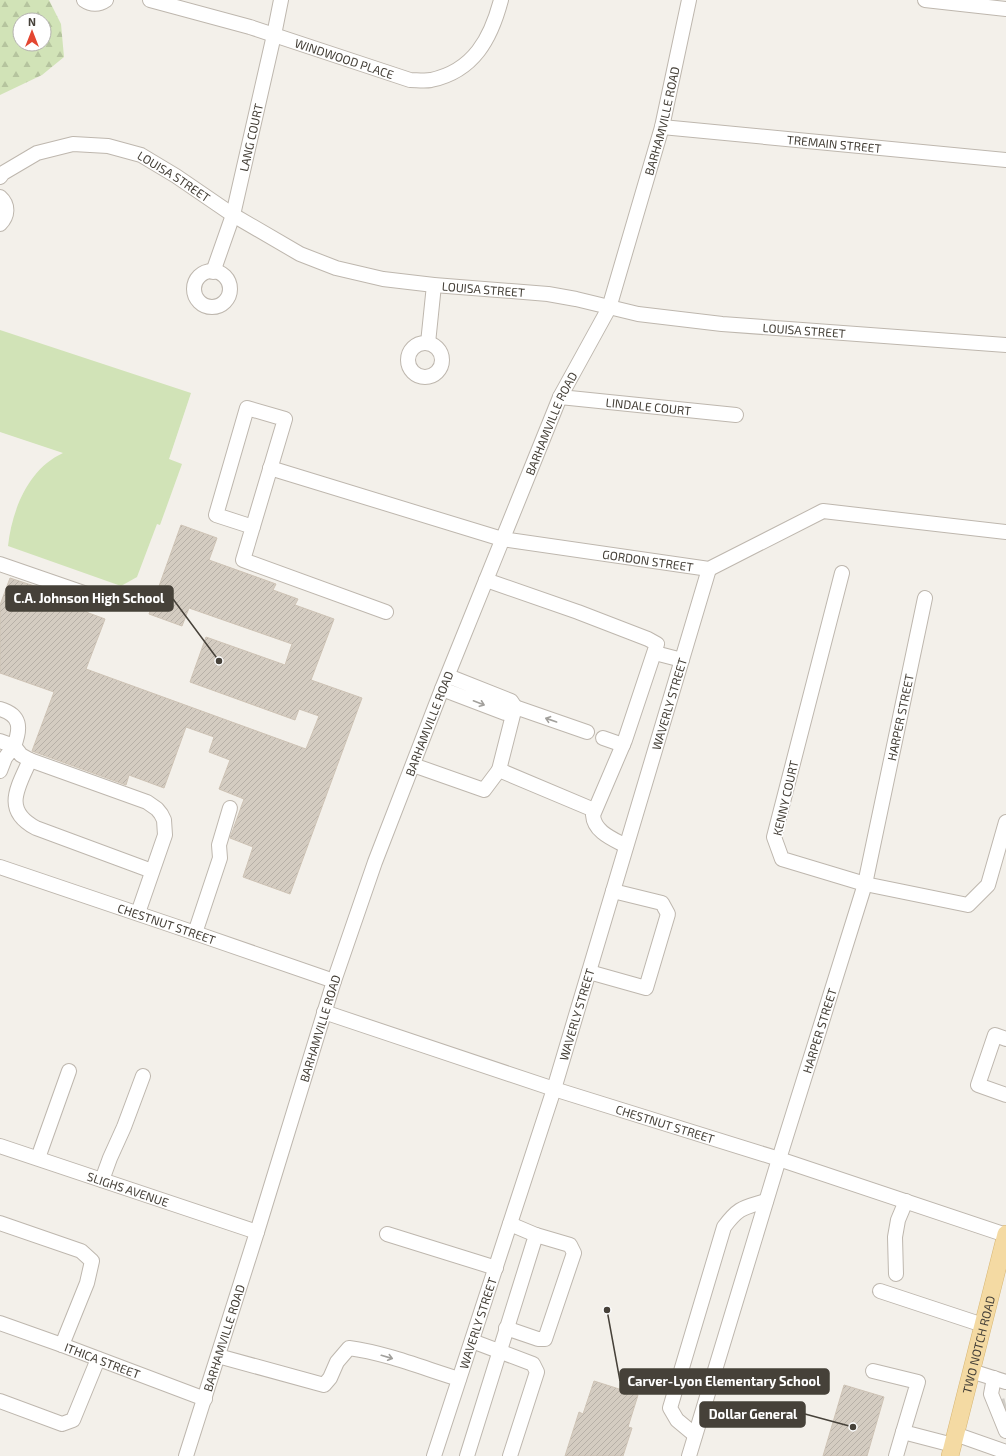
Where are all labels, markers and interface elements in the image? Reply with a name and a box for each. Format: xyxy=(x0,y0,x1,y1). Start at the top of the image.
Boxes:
north arrow xyxy=(12,12,52,52)
text: N xyxy=(28,15,36,28)
street label: WINDWOOD PLACE xyxy=(293,35,396,81)
street label: BARHAMVILLE ROAD xyxy=(641,65,682,177)
street label: LANG COURT xyxy=(236,102,265,173)
street label: TREMAIN STREET xyxy=(786,132,882,155)
street label: LOUISA STREET xyxy=(135,148,213,204)
street label: LOUISA STREET xyxy=(441,279,526,299)
street label: LOUISA STREET xyxy=(762,320,846,340)
street label: BARHAMVILLE ROAD xyxy=(522,369,580,477)
street label: LINDALE COURT xyxy=(605,395,692,417)
street label: GORDON STREET xyxy=(601,547,694,574)
callout: C.A. Johnson High School xyxy=(6,586,173,611)
text: C.A. Johnson High School xyxy=(14,590,165,606)
street label: WAVERLY STREET xyxy=(648,656,689,752)
street label: BARHAMVILLE ROAD xyxy=(402,669,456,778)
street label: HARPER STREET xyxy=(884,672,916,762)
one-way arrow xyxy=(472,699,484,707)
one-way arrow xyxy=(545,716,558,723)
street label: KENNY COURT xyxy=(770,759,800,837)
street label: CHESTNUT STREET xyxy=(116,900,218,947)
street label: WAVERLY STREET xyxy=(556,967,597,1062)
street label: BARHAMVILLE ROAD xyxy=(296,973,343,1084)
street label: HARPER STREET xyxy=(799,986,839,1075)
street label: CHESTNUT STREET xyxy=(614,1102,716,1146)
street label: SLIGHS AVENUE xyxy=(85,1169,171,1209)
street label: WAVERLY STREET xyxy=(456,1275,499,1371)
street label: BARHAMVILLE ROAD xyxy=(200,1283,247,1393)
street label: TWO NOTCH ROAD xyxy=(959,1294,997,1395)
street label: ITHICA STREET xyxy=(63,1340,142,1381)
one-way arrow xyxy=(380,1354,393,1361)
callout: Carver-Lyon Elementary School xyxy=(620,1369,829,1394)
text: Carver-Lyon Elementary School xyxy=(627,1373,821,1389)
callout: Dollar General xyxy=(700,1402,805,1427)
text: Dollar General xyxy=(709,1406,798,1422)

